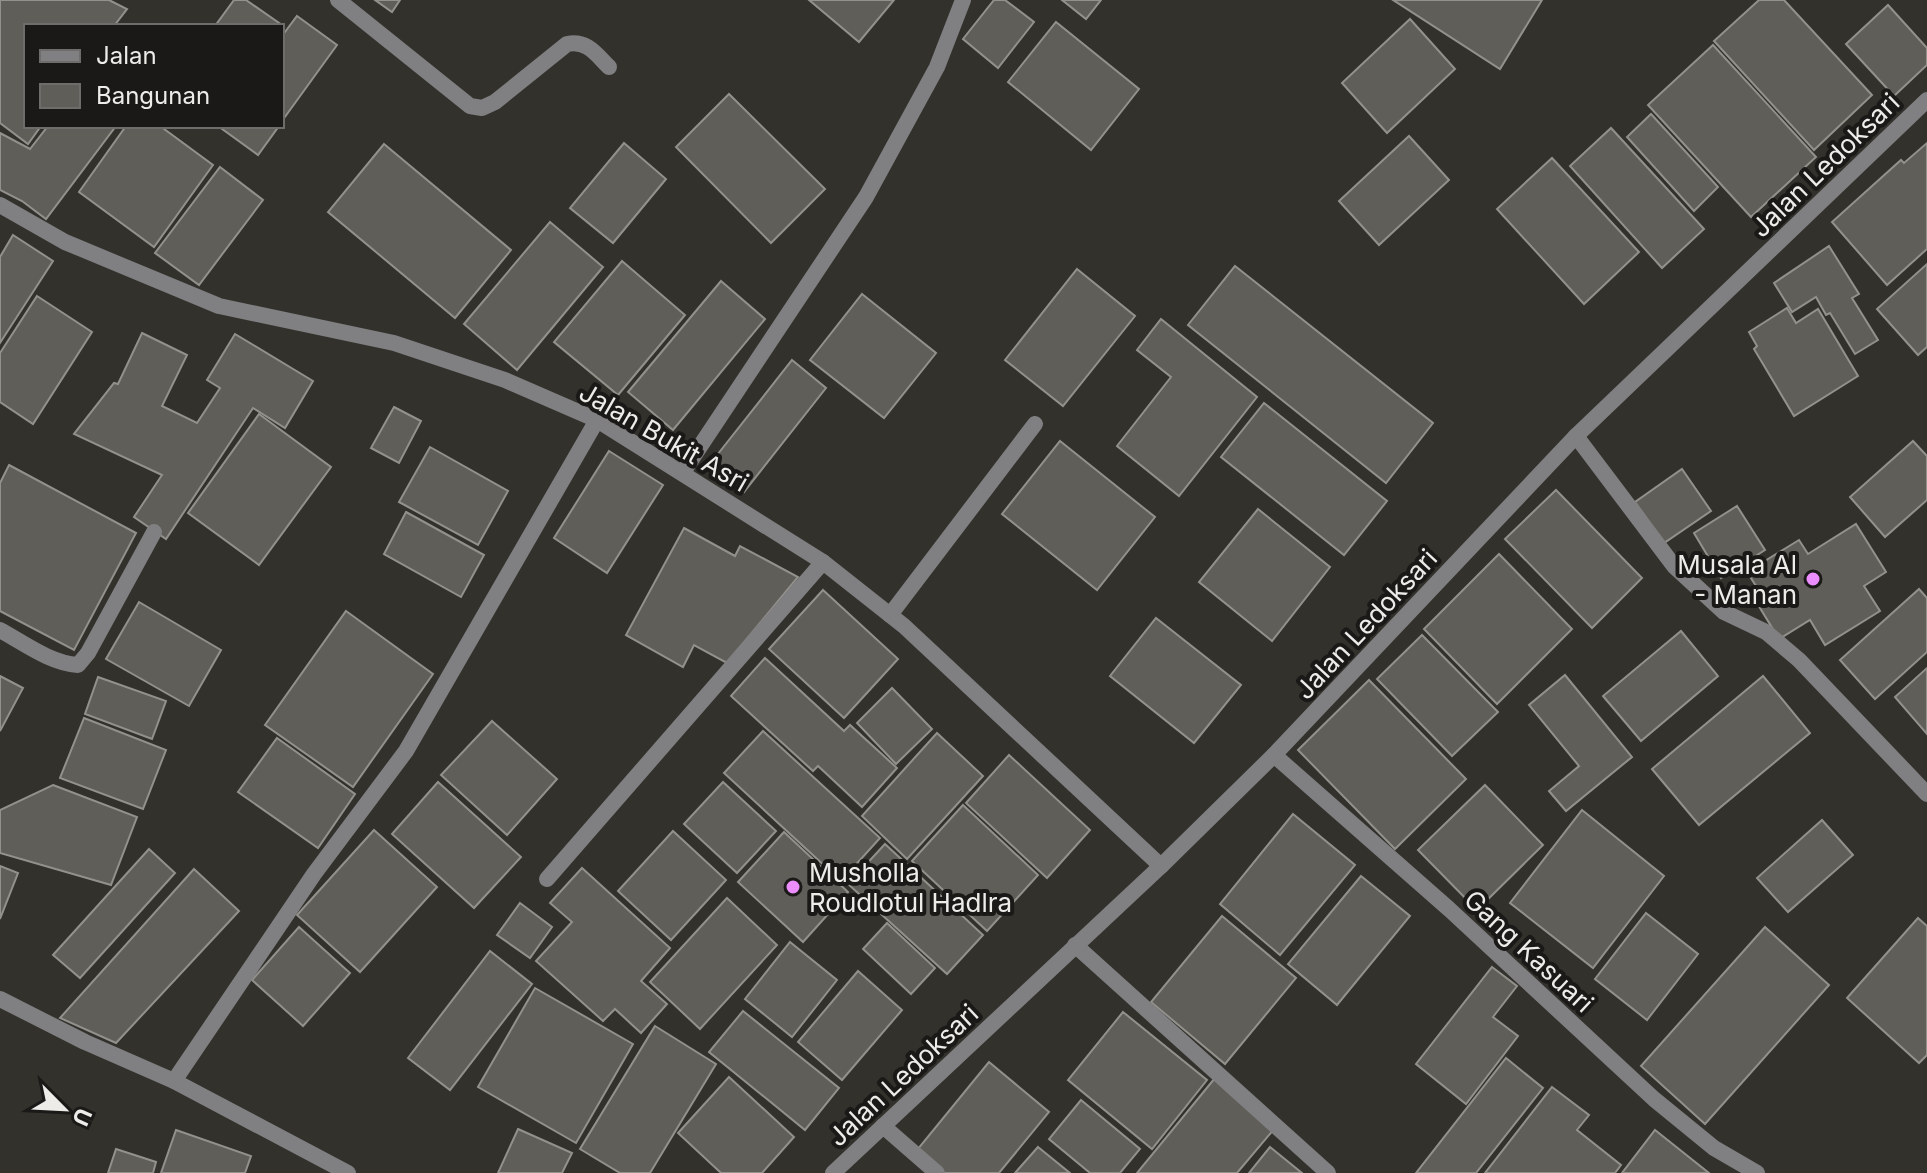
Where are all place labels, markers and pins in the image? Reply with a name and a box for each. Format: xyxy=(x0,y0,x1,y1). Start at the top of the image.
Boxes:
place label: Musala Al - Manan xyxy=(1677,549,1797,610)
marker: Musala Al - Manan xyxy=(1804,570,1822,588)
place label: Musholla Roudlotul Hadlra xyxy=(809,857,1012,918)
marker: Musholla Roudlotul Hadlra xyxy=(784,878,802,896)

